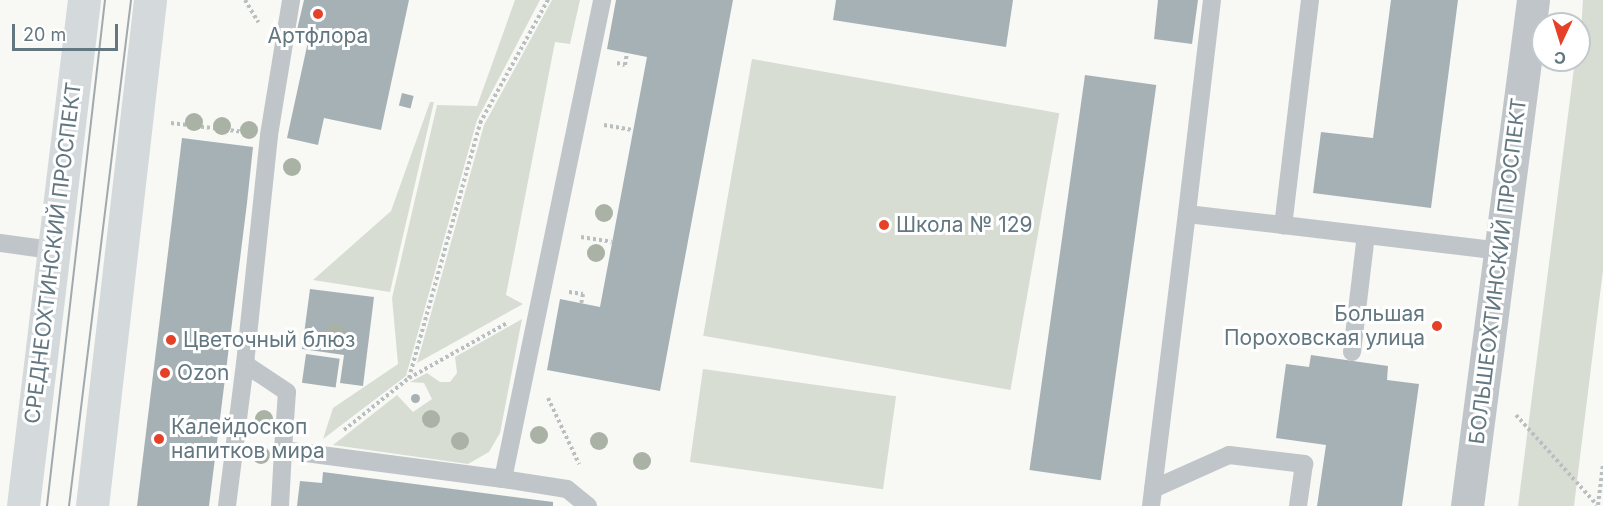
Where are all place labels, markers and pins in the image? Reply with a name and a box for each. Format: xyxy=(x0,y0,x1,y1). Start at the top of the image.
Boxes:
marker: Артфлора xyxy=(311,7,325,21)
place label: Артфлора xyxy=(268,23,368,49)
place label: Школа № 129 xyxy=(896,212,1033,238)
marker: Школа № 129 xyxy=(877,218,891,232)
place label: Большая Пороховская улица xyxy=(1224,301,1425,351)
marker: Большая Пороховская улица xyxy=(1430,319,1444,333)
place label: Цветочный блюз xyxy=(183,327,355,353)
marker: Цветочный блюз xyxy=(164,333,178,347)
place label: Ozon xyxy=(177,360,229,386)
marker: Ozon xyxy=(158,366,172,380)
place label: Калейдоскоп напитков мира xyxy=(171,414,325,464)
marker: Калейдоскоп напитков мира xyxy=(152,432,166,446)

